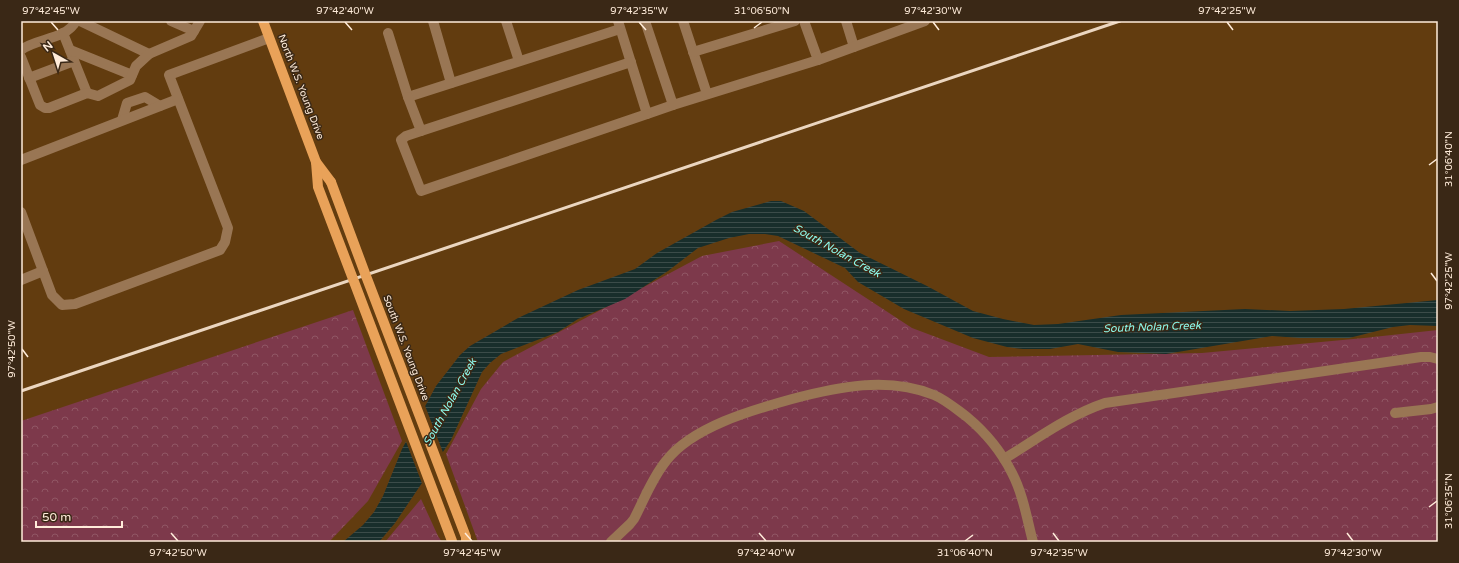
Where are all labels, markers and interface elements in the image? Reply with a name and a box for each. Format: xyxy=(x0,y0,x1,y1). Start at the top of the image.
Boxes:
text: 97°42'45"W xyxy=(22,5,80,17)
text: 97°42'40"W xyxy=(316,5,374,17)
text: 97°42'35"W xyxy=(610,5,668,17)
text: 31°06'50"N xyxy=(734,5,790,17)
text: 97°42'30"W xyxy=(904,5,962,17)
text: 97°42'25"W xyxy=(1198,5,1256,17)
street label: North W.S. Young Drive xyxy=(275,33,327,141)
north arrow xyxy=(34,34,74,74)
text: N xyxy=(40,39,56,54)
text: 31°06'40"N xyxy=(1443,131,1455,187)
water label: South Nolan Creek xyxy=(791,222,884,281)
text: 97°42'25"W xyxy=(1443,252,1455,310)
street label: South W.S. Young Drive xyxy=(380,294,432,403)
water label: South Nolan Creek xyxy=(1103,319,1202,335)
text: 97°42'50"W xyxy=(6,320,18,378)
water label: South Nolan Creek xyxy=(421,355,480,448)
text: 31°06'35"N xyxy=(1443,473,1455,529)
scale bar xyxy=(36,503,122,529)
text: 50 m xyxy=(42,510,71,524)
text: 97°42'50"W xyxy=(149,547,207,559)
text: 97°42'45"W xyxy=(443,547,501,559)
text: 97°42'40"W xyxy=(737,547,795,559)
text: 31°06'40"N xyxy=(937,547,993,559)
text: 97°42'35"W xyxy=(1030,547,1088,559)
text: 97°42'30"W xyxy=(1324,547,1382,559)

